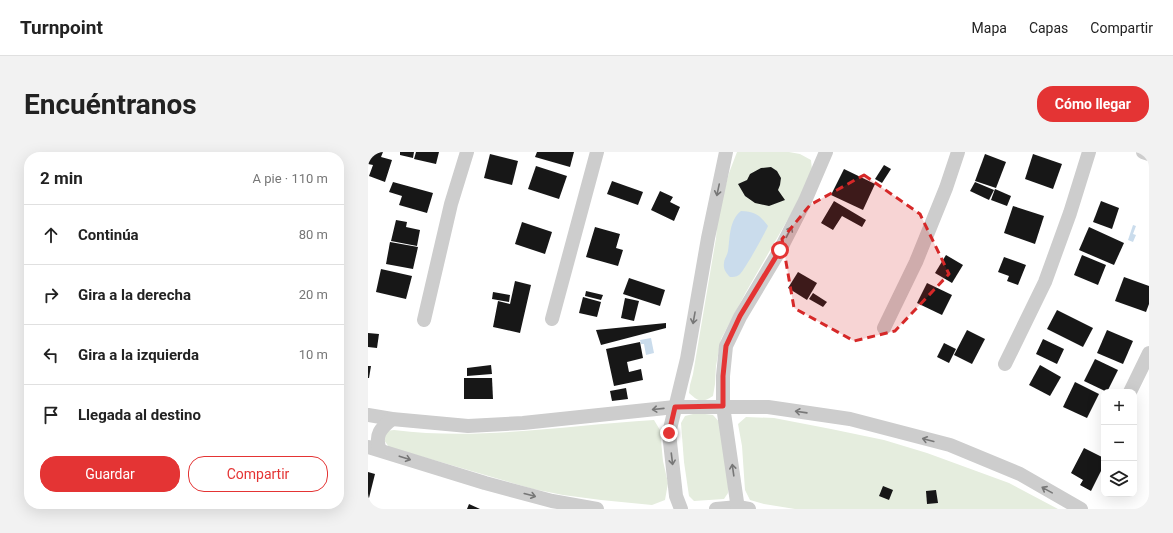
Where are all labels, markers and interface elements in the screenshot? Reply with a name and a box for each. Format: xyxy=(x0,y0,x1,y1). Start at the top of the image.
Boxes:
text: Turnpoint xyxy=(20,16,103,39)
text: Mapa xyxy=(972,20,1007,36)
text: Capas xyxy=(1029,20,1068,36)
text: Compartir xyxy=(1090,20,1153,36)
button: Cómo llegar xyxy=(1037,86,1149,122)
text: Encuéntranos xyxy=(24,88,197,121)
text: 2 min xyxy=(40,168,83,188)
text: A pie · 110 m xyxy=(253,171,328,186)
one-way arrow xyxy=(713,183,721,196)
icon: ahead xyxy=(40,224,62,246)
text: Continúa xyxy=(78,226,139,244)
one-way arrow xyxy=(786,226,794,238)
text: 80 m xyxy=(299,227,328,242)
route start xyxy=(771,241,789,259)
icon: right xyxy=(40,284,62,306)
text: Gira a la derecha xyxy=(78,286,191,304)
text: 20 m xyxy=(299,287,328,302)
one-way arrow xyxy=(690,311,698,324)
icon: left xyxy=(40,344,62,366)
text: Gira a la izquierda xyxy=(78,346,199,364)
text: 10 m xyxy=(299,347,328,362)
map controls xyxy=(1101,389,1137,497)
button: + xyxy=(1101,389,1137,425)
icon: arrive xyxy=(40,404,62,426)
one-way arrow xyxy=(652,405,665,412)
text: Llegada al destino xyxy=(78,406,201,424)
one-way arrow xyxy=(795,408,808,416)
route end xyxy=(660,424,678,442)
button: − xyxy=(1101,425,1137,461)
one-way arrow xyxy=(922,435,935,443)
one-way arrow xyxy=(668,452,676,465)
one-way arrow xyxy=(399,455,412,462)
button: Guardar xyxy=(40,456,180,492)
button: Compartir xyxy=(188,456,328,492)
button: layers xyxy=(1101,461,1137,497)
one-way arrow xyxy=(729,464,737,477)
one-way arrow xyxy=(1041,486,1053,493)
one-way arrow xyxy=(523,492,536,500)

